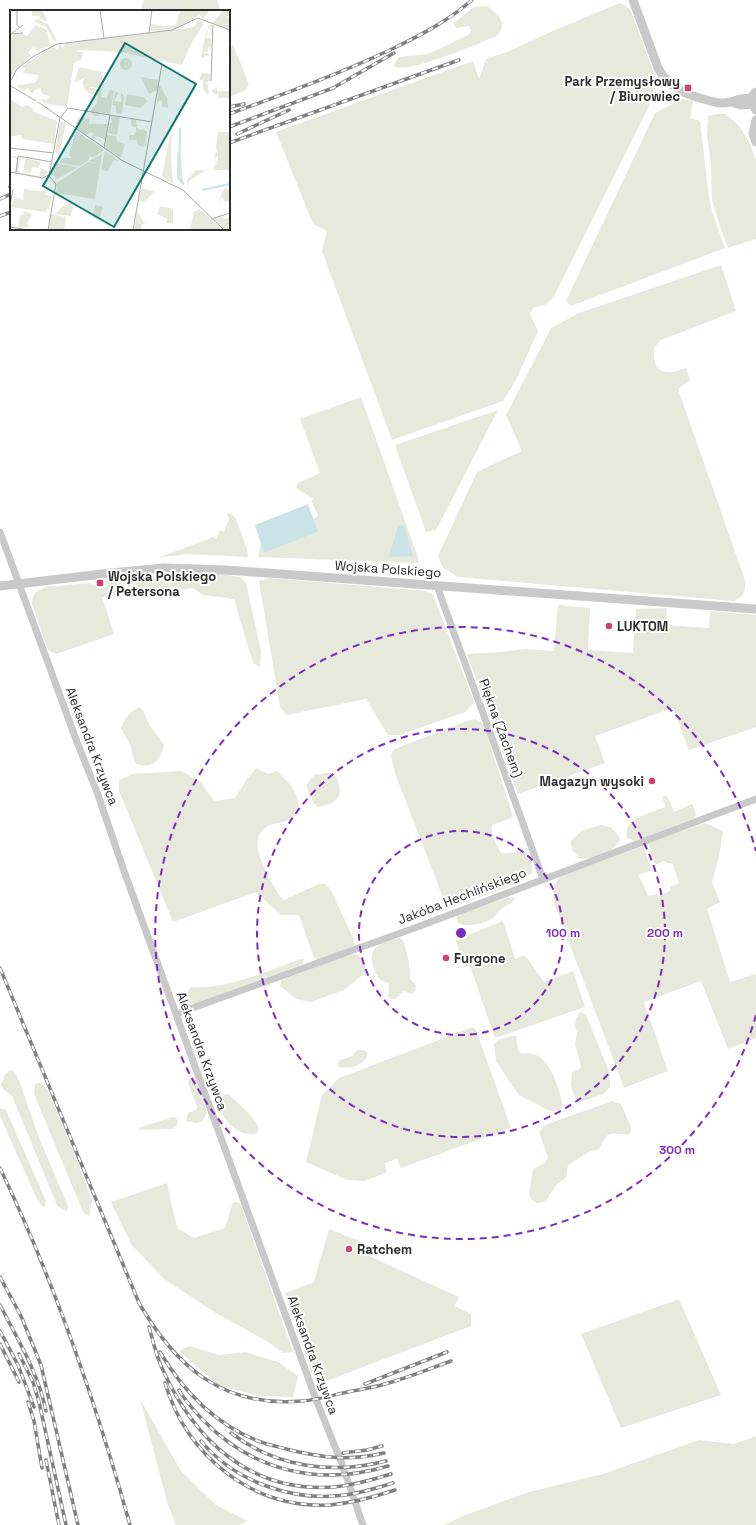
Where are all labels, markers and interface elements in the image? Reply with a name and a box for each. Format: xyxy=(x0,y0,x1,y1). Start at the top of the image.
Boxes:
inset map xyxy=(10,10,230,230)
place label: Park Przemysłowy / Biurowiec xyxy=(564,73,680,105)
marker: Park Przemysłowy / Biurowiec xyxy=(683,83,693,93)
street label: Wojska Polskiego xyxy=(334,557,442,581)
place label: Wojska Polskiego / Petersona xyxy=(107,568,216,600)
marker: Wojska Polskiego / Petersona xyxy=(95,578,105,588)
place label: LUKTOM xyxy=(617,618,668,635)
marker: LUKTOM xyxy=(604,621,614,631)
street label: Piękna (Zachem) xyxy=(475,676,527,780)
street label: Aleksandra Krzywca xyxy=(62,685,123,808)
place label: Magazyn wysoki xyxy=(540,773,644,790)
marker: Magazyn wysoki xyxy=(647,776,657,786)
street label: Jakóba Hechlińskiego xyxy=(395,864,529,928)
text: 100 m xyxy=(546,925,580,941)
text: 200 m xyxy=(647,925,683,941)
centre of rings xyxy=(454,926,468,940)
place label: Furgone xyxy=(454,950,506,967)
marker: Furgone xyxy=(441,953,451,963)
street label: Aleksandra Krzywca xyxy=(173,989,232,1113)
text: 300 m xyxy=(659,1142,695,1158)
place label: Ratchem xyxy=(357,1241,412,1258)
marker: Ratchem xyxy=(344,1244,354,1254)
street label: Aleksandra Krzywca xyxy=(284,1293,343,1417)

